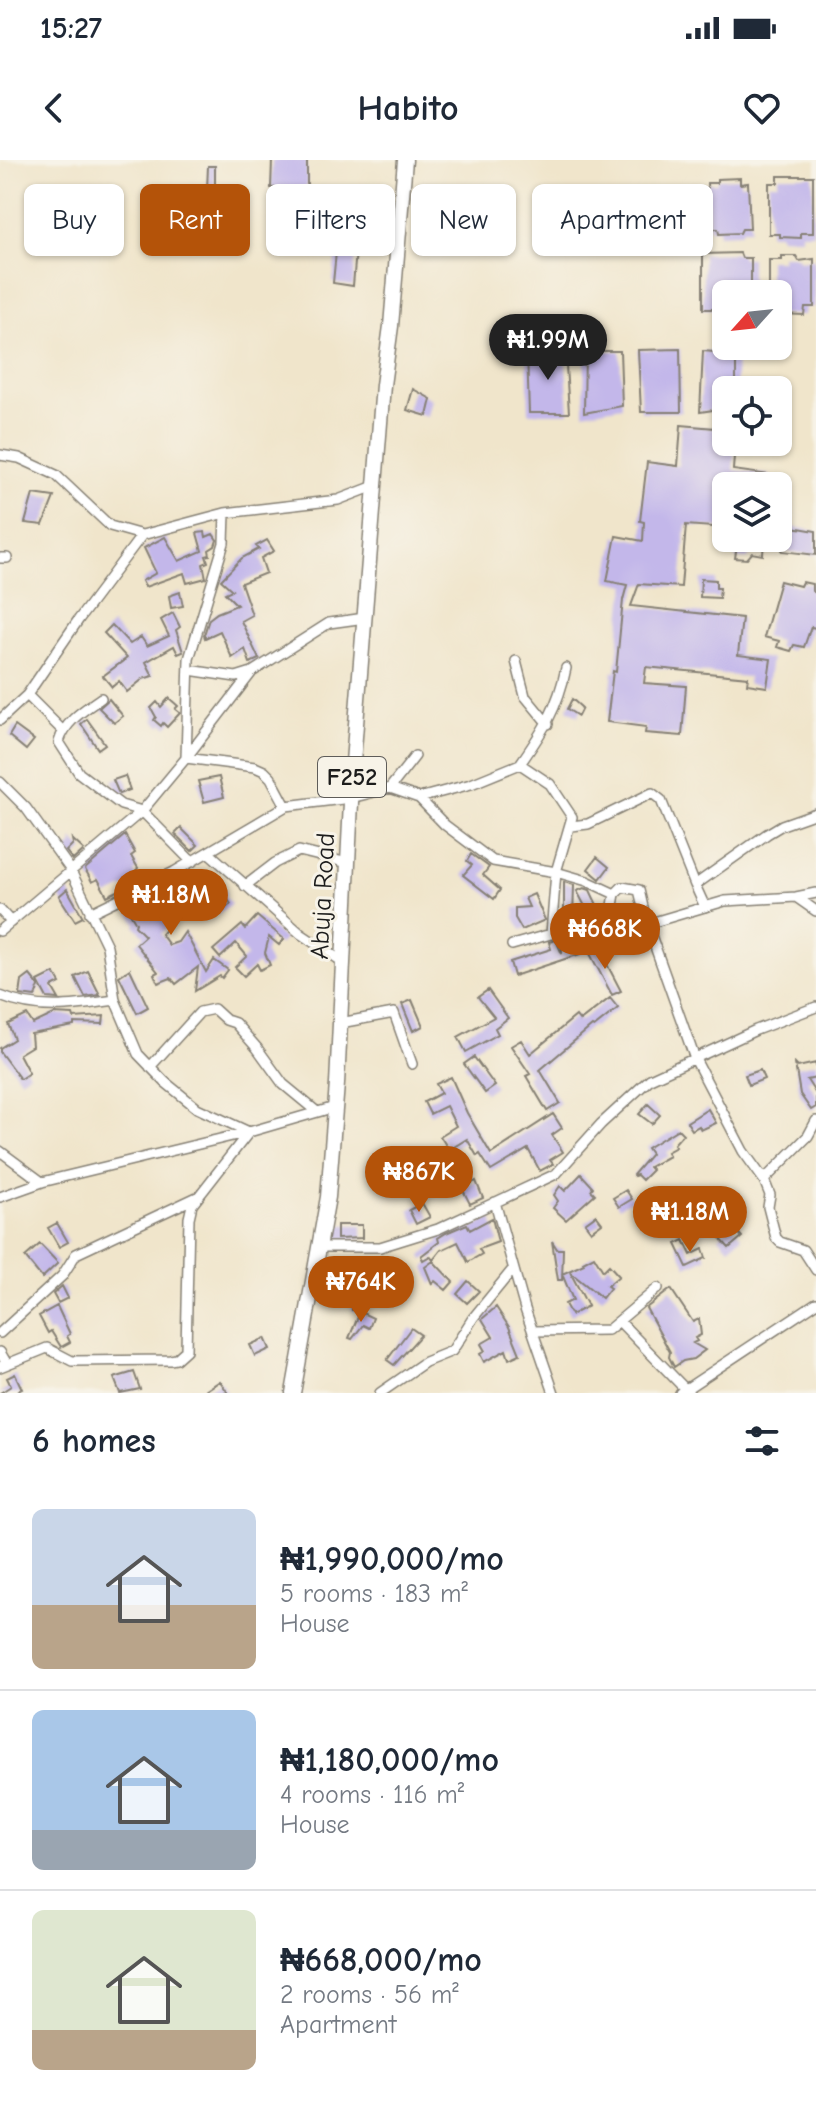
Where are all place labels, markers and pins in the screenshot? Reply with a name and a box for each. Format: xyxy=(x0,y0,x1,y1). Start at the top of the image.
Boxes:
pin: ₦1.99M xyxy=(483,314,613,382)
pin: ₦1.18M xyxy=(106,869,236,937)
pin: ₦668K xyxy=(549,903,661,971)
pin: ₦867K xyxy=(363,1146,475,1214)
pin: ₦1.18M xyxy=(625,1186,755,1254)
pin: ₦764K xyxy=(305,1256,417,1324)

